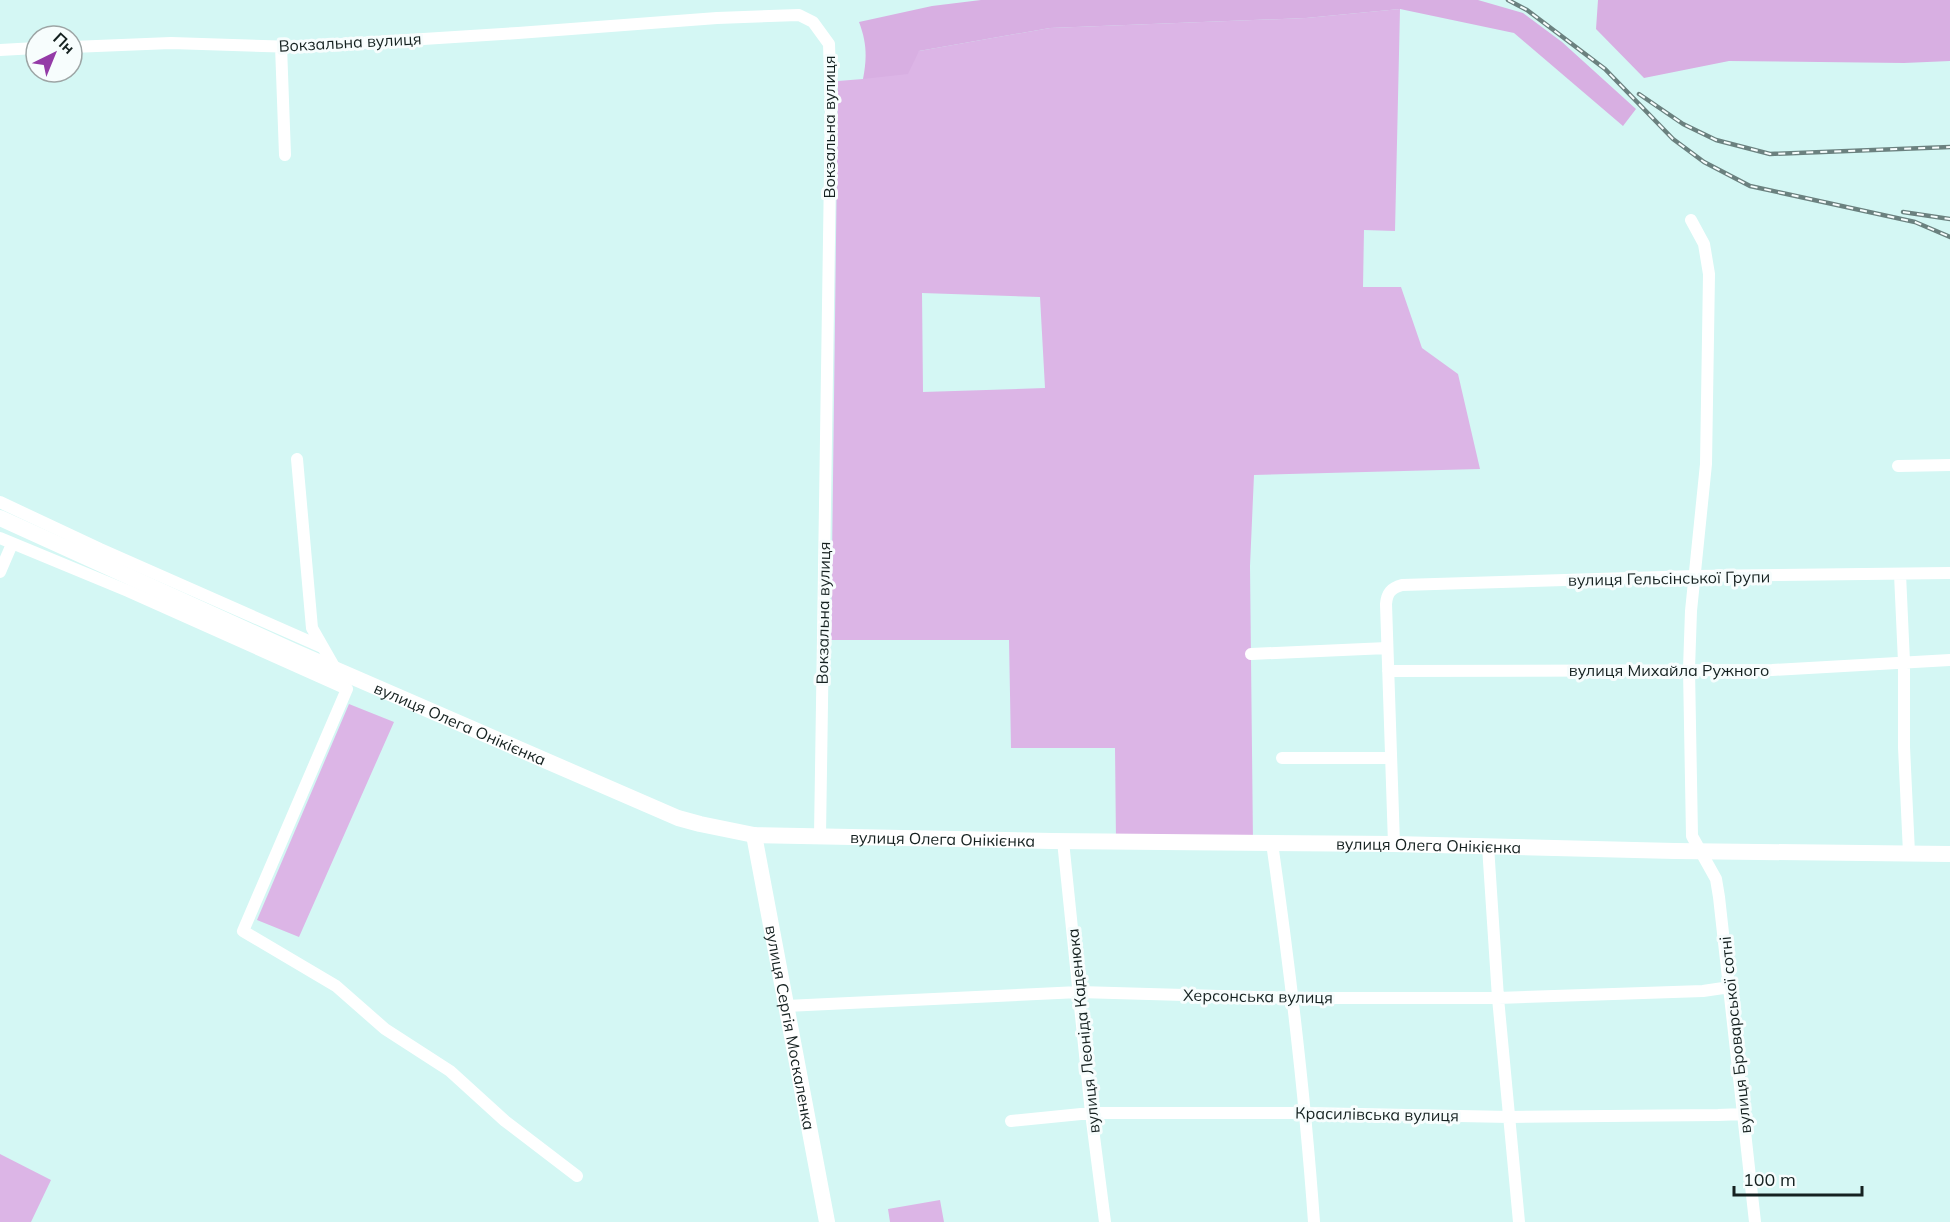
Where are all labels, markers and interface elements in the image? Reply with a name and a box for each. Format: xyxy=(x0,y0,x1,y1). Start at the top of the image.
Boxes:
north arrow xyxy=(24,24,84,84)
text: Пн xyxy=(49,28,79,58)
street label: Вокзальна вулиця xyxy=(278,28,422,56)
street label: Вокзальна вулиця xyxy=(819,56,839,198)
street label: Вокзальна вулиця xyxy=(812,541,834,685)
street label: вулиця Гельсінської Групи xyxy=(1568,566,1770,590)
street label: вулиця Михайла Ружного xyxy=(1569,660,1769,680)
street label: вулиця Олега Онікієнка xyxy=(371,677,549,770)
street label: вулиця Олега Онікієнка xyxy=(850,827,1035,851)
street label: вулиця Олега Онікієнка xyxy=(1336,833,1521,857)
street label: вулиця Сергія Москаленка xyxy=(761,924,819,1132)
street label: вулиця Леоніда Каденюка xyxy=(1062,928,1104,1134)
street label: вулиця Броварської сотні xyxy=(1715,935,1755,1135)
street label: Херсонська вулиця xyxy=(1183,985,1333,1007)
street label: Красилівська вулиця xyxy=(1295,1103,1459,1125)
scale bar xyxy=(1734,1159,1862,1197)
text: 100 m xyxy=(1743,1168,1796,1191)

